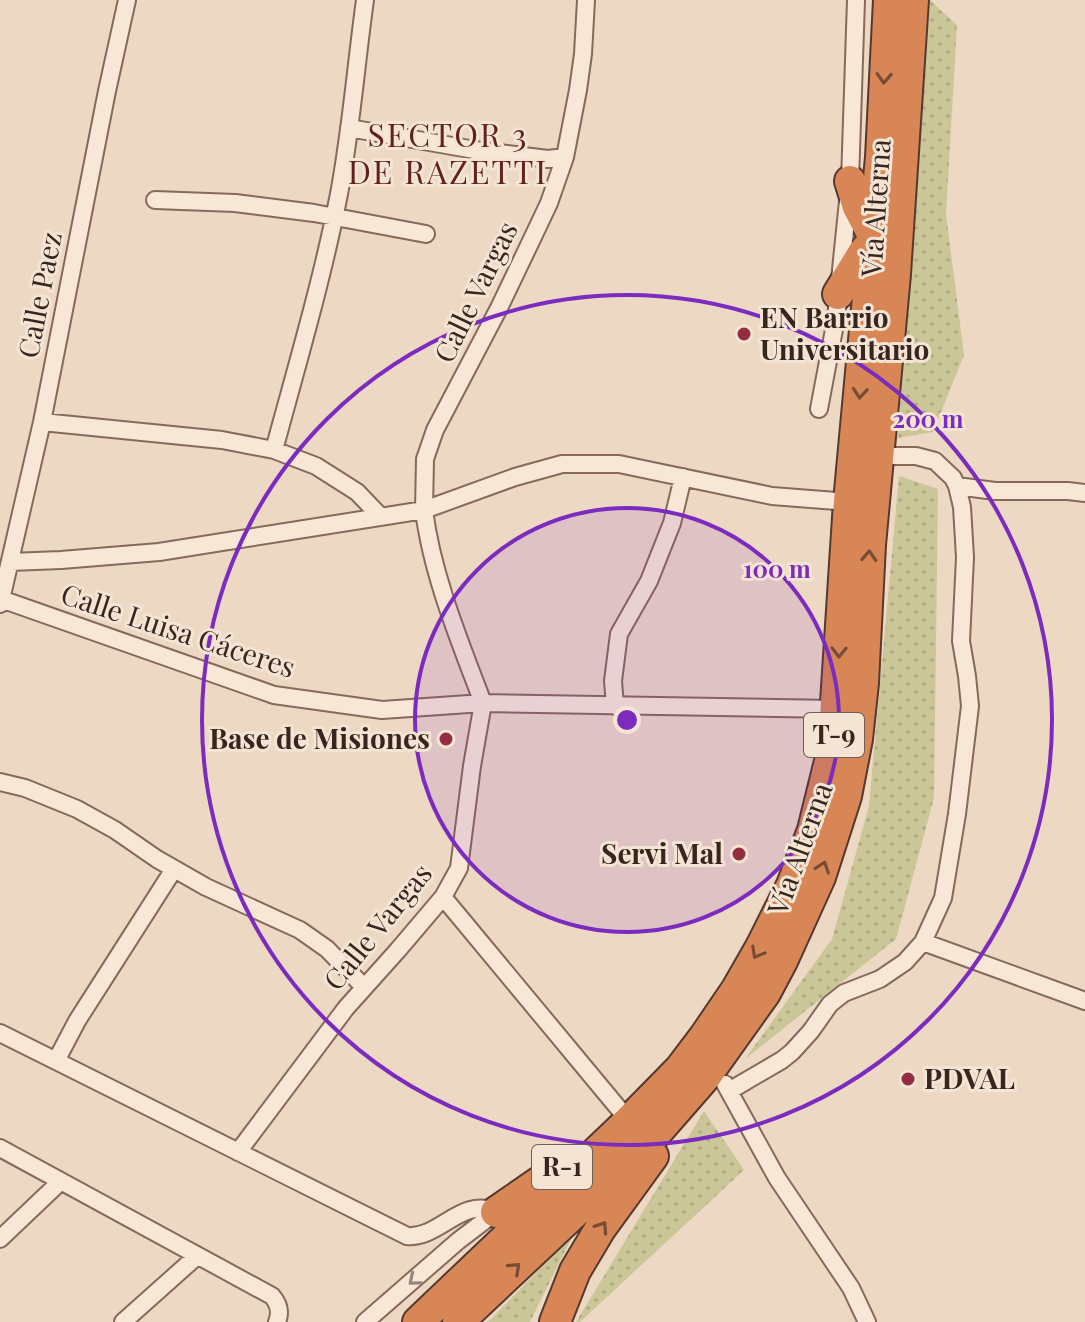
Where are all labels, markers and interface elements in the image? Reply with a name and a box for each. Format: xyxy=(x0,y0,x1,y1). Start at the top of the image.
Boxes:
one-way arrow xyxy=(876,72,893,85)
district label: SECTOR 3 DE RAZETTI xyxy=(348,112,548,192)
street label: Vía Alterna xyxy=(851,138,898,279)
street label: Calle Vargas xyxy=(425,215,525,368)
street label: Calle Paez xyxy=(8,228,69,361)
place label: EN Barrio Universitario xyxy=(760,298,929,367)
marker: EN Barrio Universitario xyxy=(735,325,753,343)
one-way arrow xyxy=(852,387,869,400)
text: 200 m xyxy=(893,402,964,434)
one-way arrow xyxy=(861,549,878,562)
text: 100 m xyxy=(743,552,811,584)
street label: Calle Luisa Cáceres xyxy=(57,574,300,685)
one-way arrow xyxy=(830,646,847,659)
centre of rings xyxy=(613,706,641,734)
road number: T-9 xyxy=(804,713,864,757)
place label: Base de Misiones xyxy=(209,719,430,756)
marker: Base de Misiones xyxy=(437,730,455,748)
street label: Vía Alterna xyxy=(757,777,840,921)
place label: Servi Mal xyxy=(601,834,723,871)
marker: Servi Mal xyxy=(730,845,748,863)
street label: Calle Vargas xyxy=(314,855,439,997)
one-way arrow xyxy=(814,861,830,875)
one-way arrow xyxy=(752,945,767,959)
place label: PDVAL xyxy=(924,1059,1015,1096)
marker: PDVAL xyxy=(899,1070,917,1088)
road number: R-1 xyxy=(532,1145,592,1189)
one-way arrow xyxy=(592,1222,607,1236)
one-way arrow xyxy=(505,1263,520,1277)
one-way arrow xyxy=(409,1270,423,1285)

